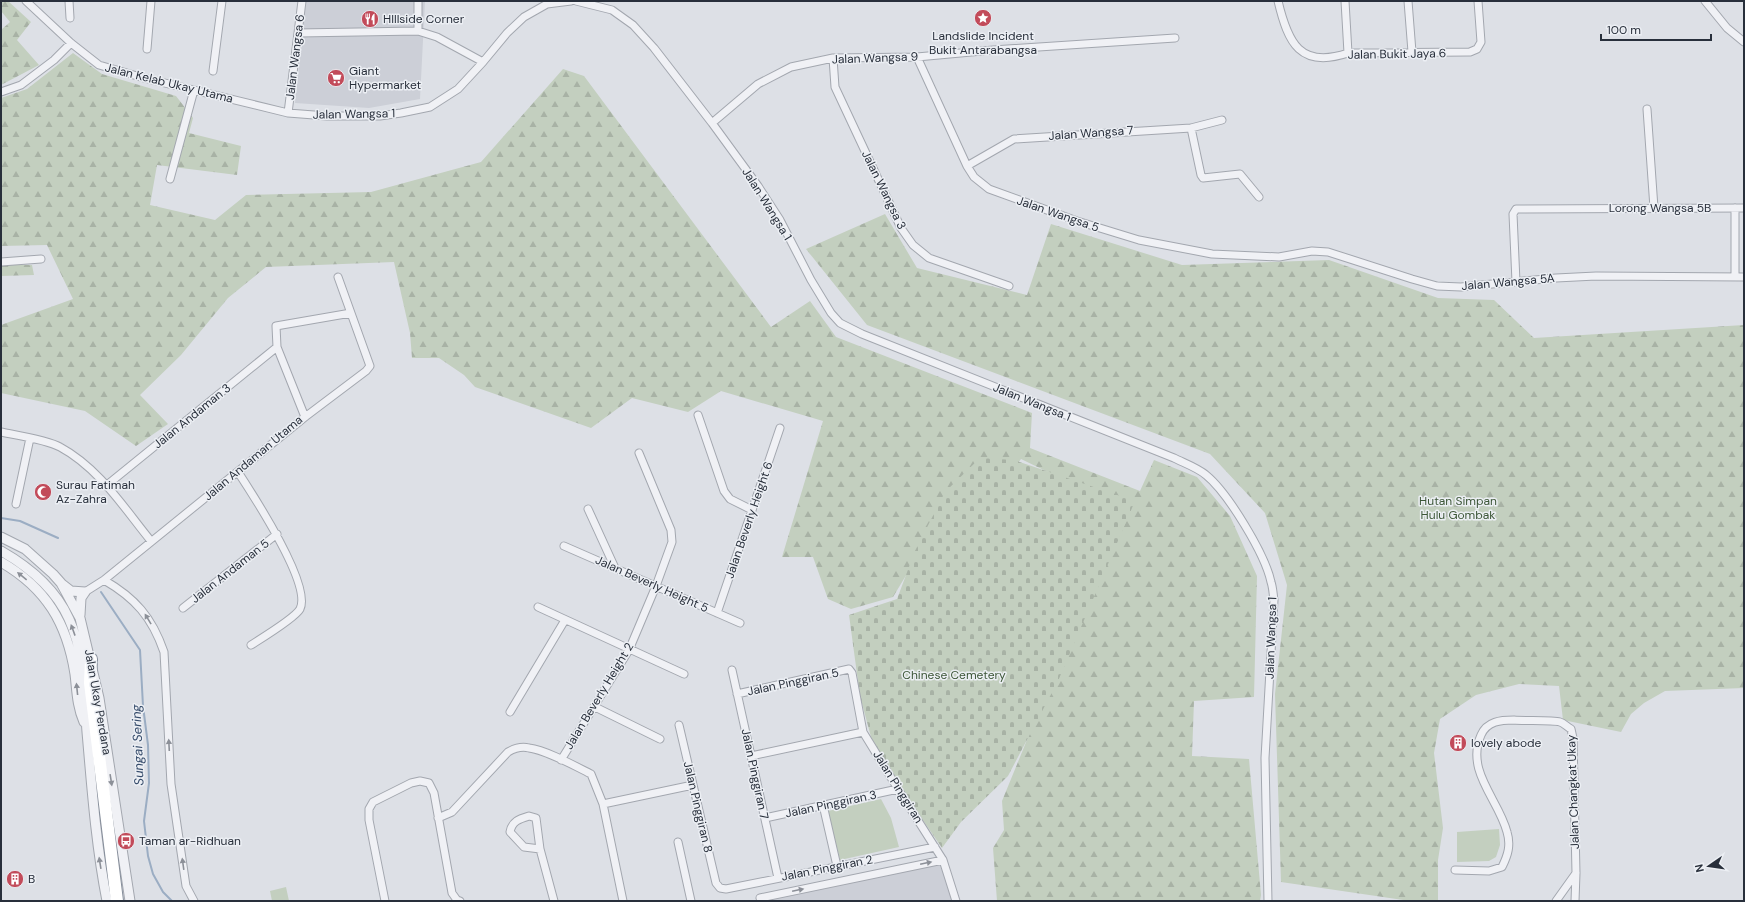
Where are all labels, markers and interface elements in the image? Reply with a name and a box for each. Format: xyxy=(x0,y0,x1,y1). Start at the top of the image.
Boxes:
place icon: Landslide Incident Bukit Antarabangsa xyxy=(973,8,993,28)
restaurant icon: HIllside Corner xyxy=(360,9,380,29)
place label: HIllside Corner xyxy=(383,11,465,27)
street label: Jalan Wangsa 6 xyxy=(282,13,308,101)
scale bar xyxy=(1601,16,1711,42)
text: 100 m xyxy=(1607,22,1641,38)
place label: Landslide Incident Bukit Antarabangsa xyxy=(929,28,1037,58)
street label: Jalan Bukit Jaya 6 xyxy=(1348,45,1446,63)
street label: Jalan Wangsa 9 xyxy=(832,48,918,68)
street label: Jalan Kelab Ukay Utama xyxy=(103,59,235,107)
place label: Giant Hypermarket xyxy=(349,63,422,93)
supermarket icon: Giant Hypermarket xyxy=(326,68,346,88)
street label: Jalan Wangsa 1 xyxy=(313,105,395,123)
street label: Jalan Wangsa 7 xyxy=(1048,122,1134,144)
street label: Jalan Wangsa 3 xyxy=(858,148,910,232)
street label: Jalan Wangsa 1 xyxy=(738,165,796,243)
street label: Jalan Wangsa 5 xyxy=(1015,192,1101,236)
street label: Lorong Wangsa 5B xyxy=(1609,200,1711,216)
street label: Jalan Wangsa 5A xyxy=(1461,270,1555,294)
street label: Jalan Wangsa 1 xyxy=(991,379,1073,425)
street label: Jalan Andaman 3 xyxy=(150,380,234,452)
street label: Jalan Andaman Utama xyxy=(200,412,306,504)
street label: Jalan Beverly Height 6 xyxy=(722,460,776,580)
place label: Surau Fatimah Az-Zahra xyxy=(56,477,135,507)
mosque icon: Surau Fatimah Az-Zahra xyxy=(33,482,53,502)
park label: Hutan Simpan Hulu Gombak xyxy=(1419,493,1497,523)
street label: Jalan Andaman 5 xyxy=(188,535,272,607)
street label: Jalan Beverly Height 5 xyxy=(593,552,711,616)
one-way arrow xyxy=(17,571,28,580)
street label: Jalan Wangsa 1 xyxy=(1262,597,1280,679)
one-way arrow xyxy=(144,613,151,625)
one-way arrow xyxy=(70,623,76,635)
street label: Jalan Beverly Height 2 xyxy=(561,640,637,752)
street label: Jalan Ukay Perdana xyxy=(81,648,115,756)
street label: Jalan Pinggiran 5 xyxy=(746,664,840,700)
park label: Chinese Cemetery xyxy=(902,667,1006,683)
one-way arrow xyxy=(73,683,80,696)
water label: Sungai Sering xyxy=(128,703,147,786)
street label: Jalan Pinggiran 7 xyxy=(738,727,772,821)
building icon: lovely abode xyxy=(1448,733,1468,753)
street label: Jalan Changkat Ukay xyxy=(1563,734,1583,850)
place label: lovely abode xyxy=(1471,735,1542,751)
one-way arrow xyxy=(165,739,172,751)
street label: Jalan Pinggiran xyxy=(869,748,927,826)
street label: Jalan Pinggiran 8 xyxy=(680,760,716,854)
one-way arrow xyxy=(108,774,114,786)
street label: Jalan Pinggiran 3 xyxy=(784,787,878,821)
bus stop icon: Taman ar-Ridhuan xyxy=(116,831,136,851)
place label: Taman ar-Ridhuan xyxy=(139,833,241,849)
north arrow xyxy=(1689,846,1729,886)
street label: Jalan Pinggiran 2 xyxy=(780,851,874,885)
one-way arrow xyxy=(96,857,102,869)
one-way arrow xyxy=(180,858,186,870)
one-way arrow xyxy=(919,860,932,866)
text: N xyxy=(1692,863,1707,874)
building icon: B xyxy=(5,869,25,889)
place label: B xyxy=(28,871,35,887)
one-way arrow xyxy=(792,887,805,893)

